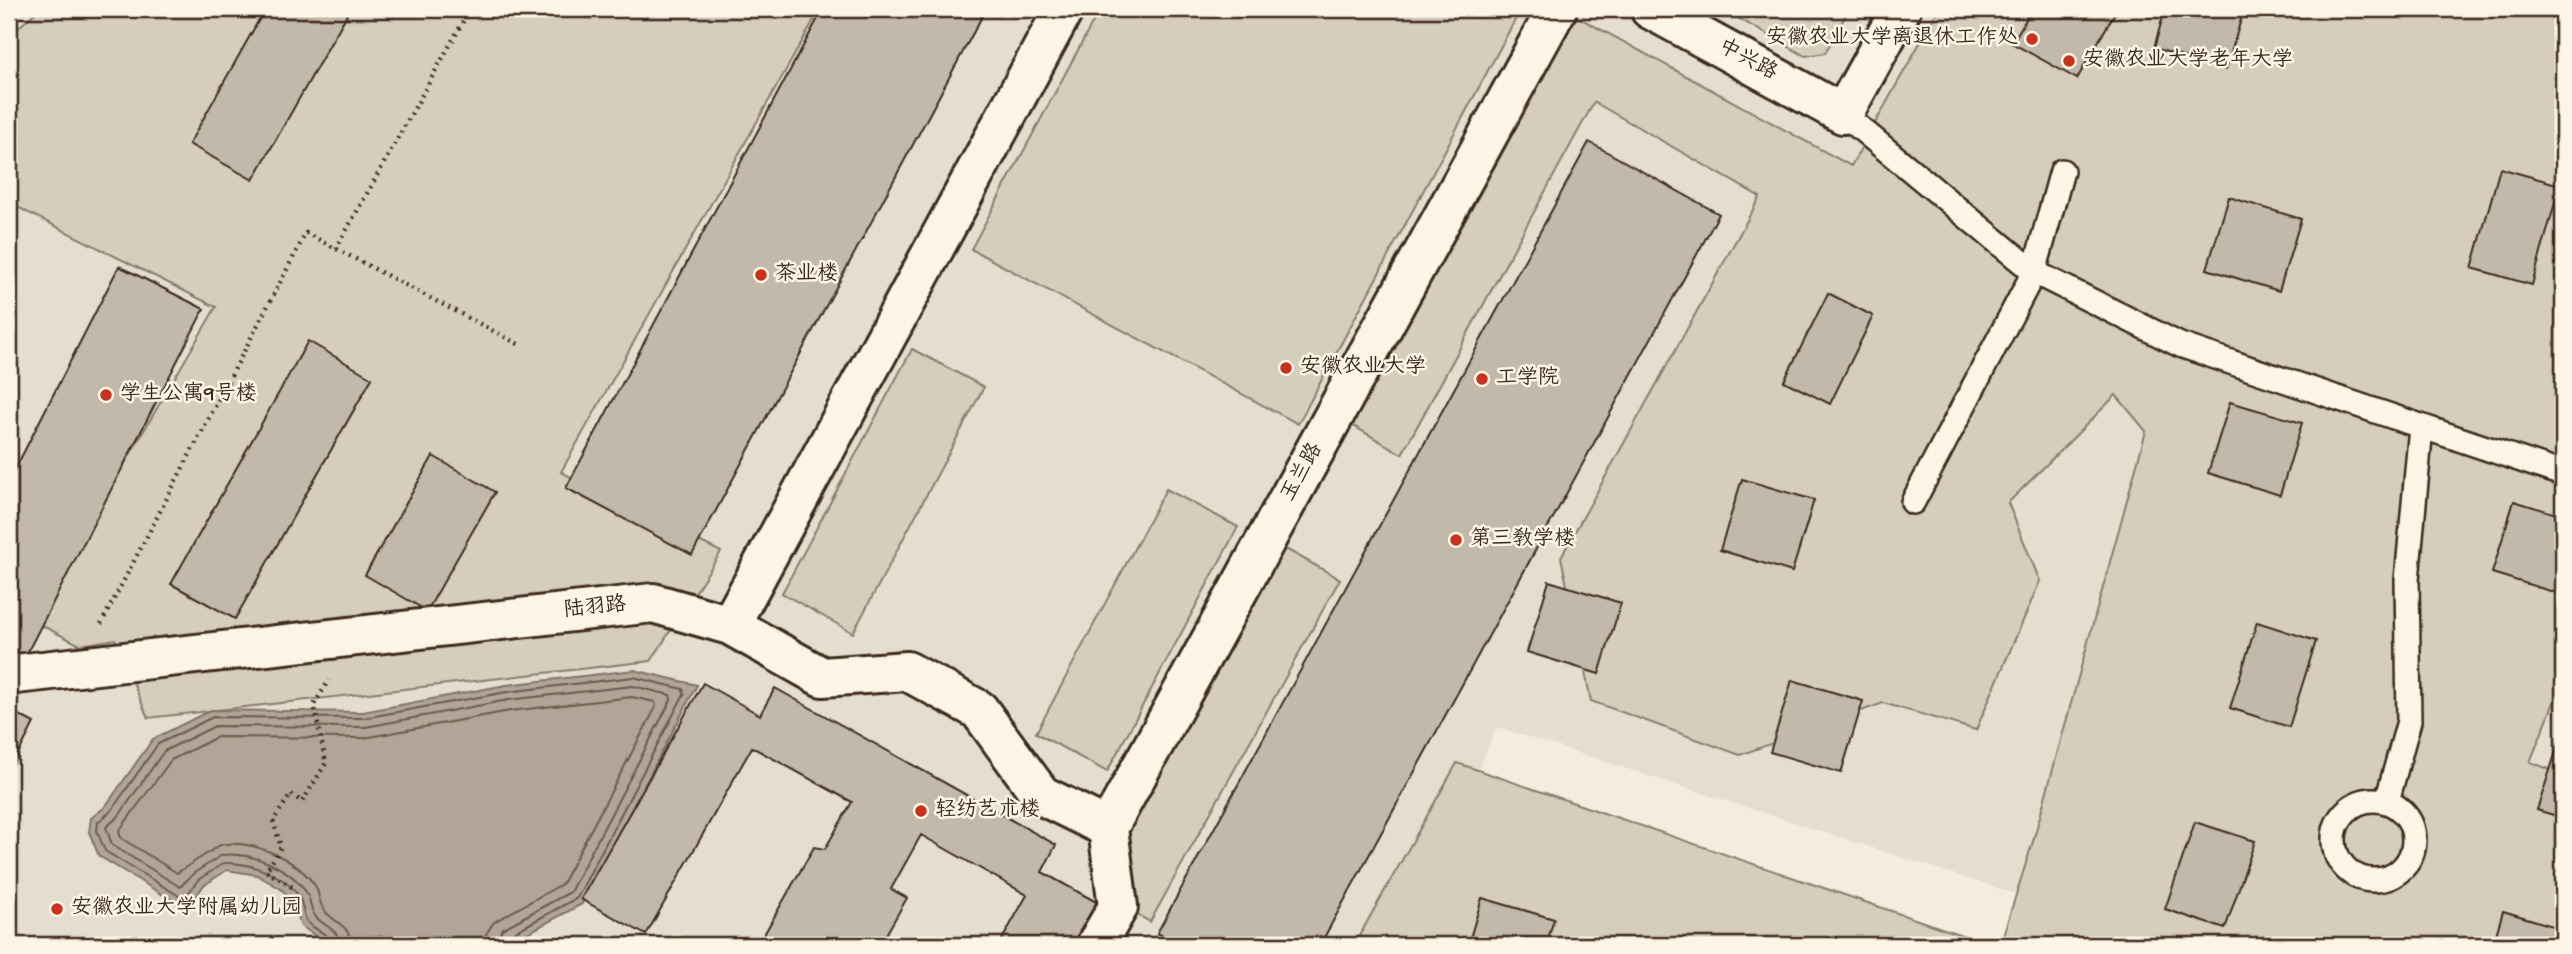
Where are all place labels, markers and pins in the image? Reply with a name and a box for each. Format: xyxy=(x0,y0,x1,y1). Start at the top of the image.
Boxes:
place label: 安徽农业大学离退休工作处 xyxy=(1766,25,2018,52)
marker: 安徽农业大学离退休工作处 xyxy=(2024,31,2040,47)
place label: 安徽农业大学老年大学 xyxy=(2083,47,2293,74)
marker: 安徽农业大学老年大学 xyxy=(2061,53,2077,69)
place label: 茶业楼 xyxy=(775,261,838,288)
marker: 茶业楼 xyxy=(753,267,769,283)
place label: 安徽农业大学 xyxy=(1300,354,1426,381)
marker: 安徽农业大学 xyxy=(1278,360,1294,376)
place label: 工学院 xyxy=(1496,366,1559,392)
marker: 工学院 xyxy=(1474,371,1490,387)
place label: 学生公寓9号楼 xyxy=(120,381,257,408)
marker: 学生公寓9号楼 xyxy=(98,387,114,403)
place label: 第三教学楼 xyxy=(1470,526,1575,553)
marker: 第三教学楼 xyxy=(1448,532,1464,548)
place label: 轻纺艺术楼 xyxy=(935,797,1040,824)
marker: 轻纺艺术楼 xyxy=(913,803,929,819)
place label: 安徽农业大学附属幼儿园 xyxy=(71,895,302,922)
marker: 安徽农业大学附属幼儿园 xyxy=(49,901,65,917)

